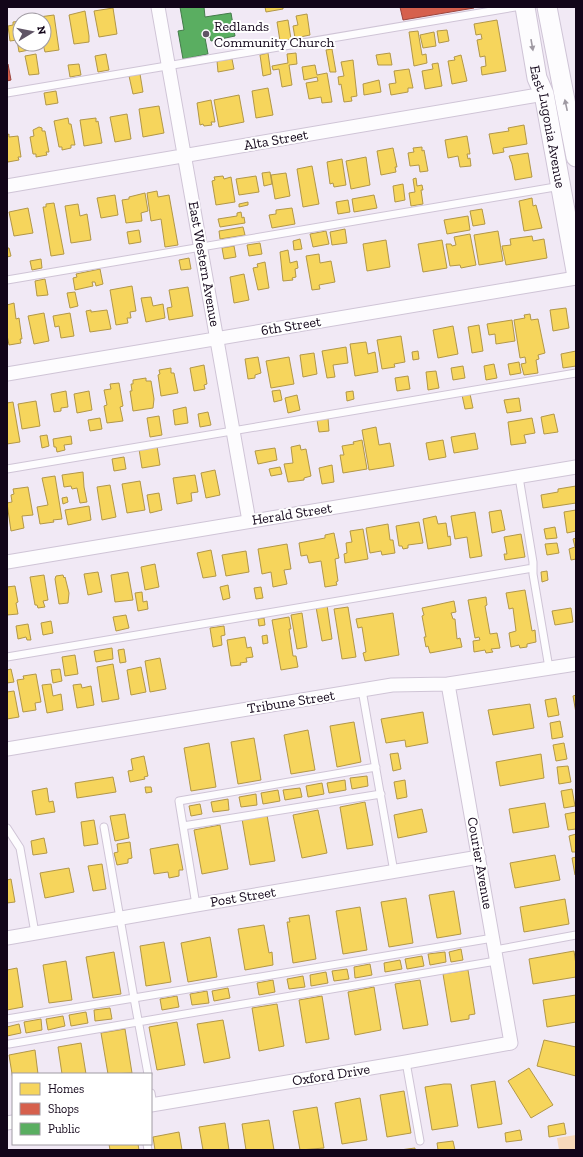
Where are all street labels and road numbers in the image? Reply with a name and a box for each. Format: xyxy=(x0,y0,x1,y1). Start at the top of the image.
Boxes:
street label: East Lugonia Avenue xyxy=(526,64,569,190)
street label: Alta Street xyxy=(243,126,310,154)
street label: East Western Avenue xyxy=(185,200,223,328)
street label: 6th Street xyxy=(260,313,323,339)
street label: Herald Street xyxy=(251,499,334,529)
street label: Tribune Street xyxy=(246,687,337,717)
street label: Courier Avenue xyxy=(464,816,497,911)
street label: Post Street xyxy=(209,883,278,911)
street label: Oxford Drive xyxy=(291,1060,372,1090)

